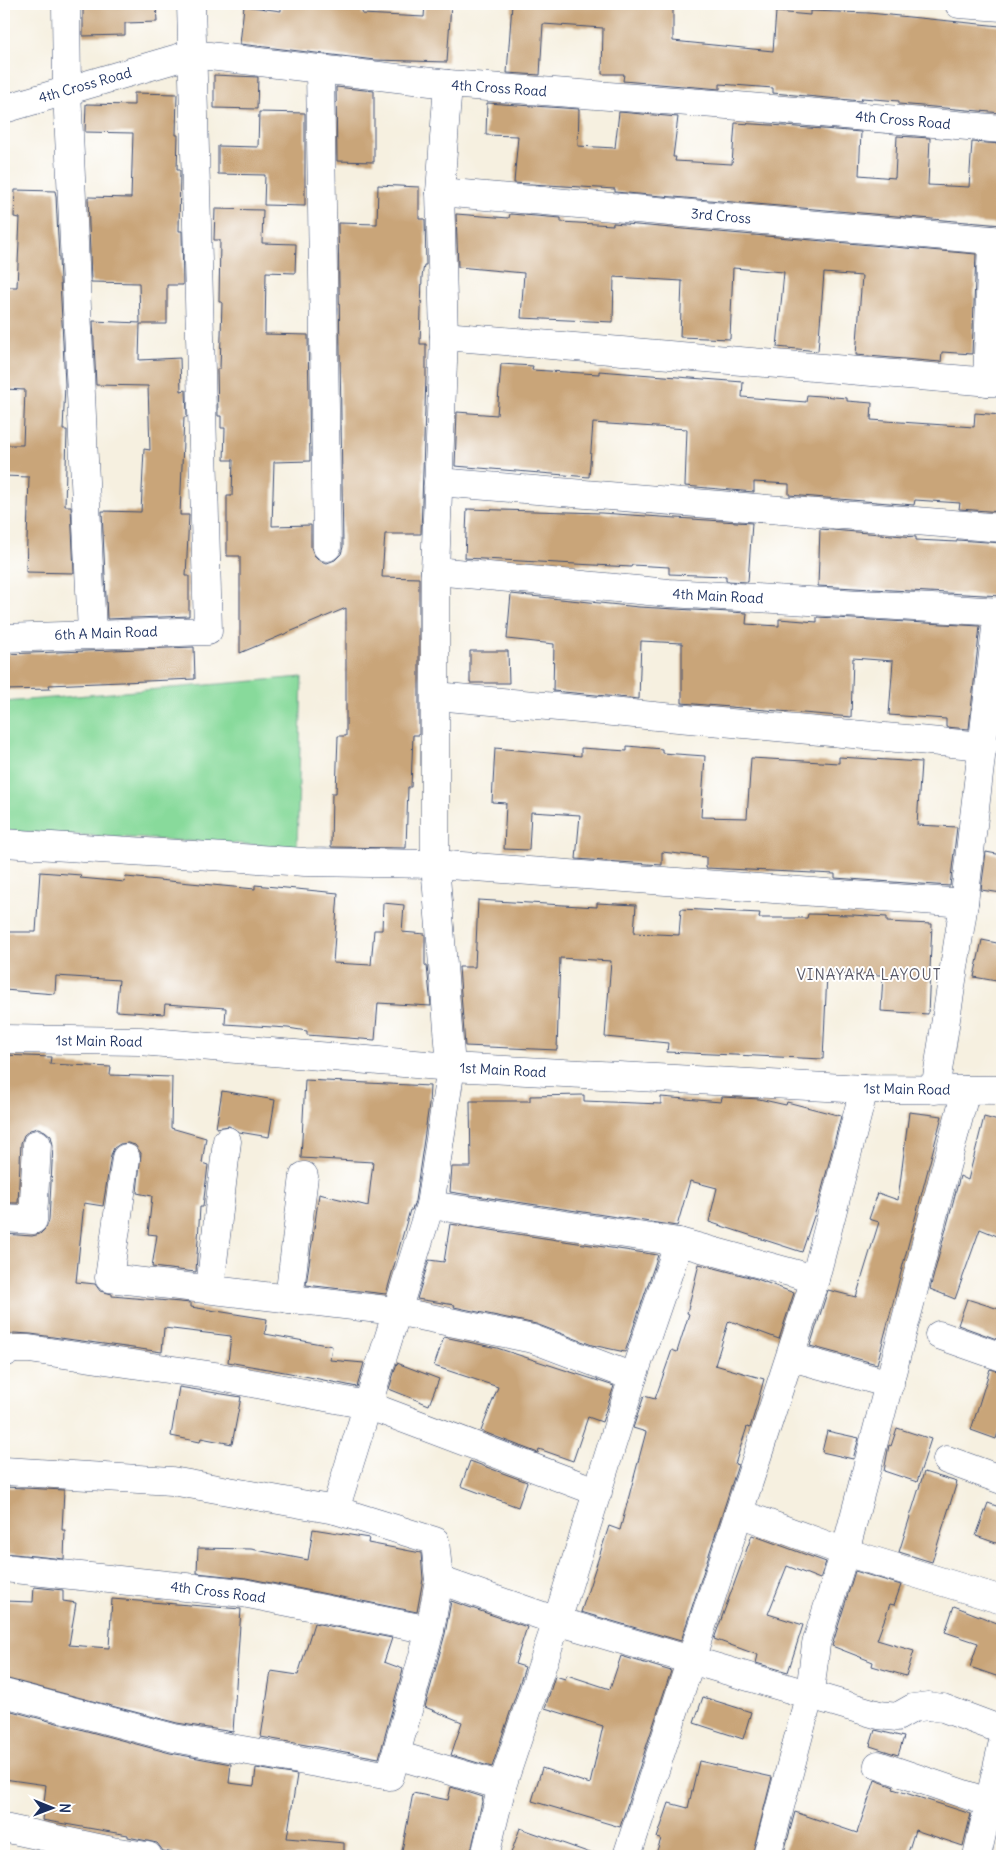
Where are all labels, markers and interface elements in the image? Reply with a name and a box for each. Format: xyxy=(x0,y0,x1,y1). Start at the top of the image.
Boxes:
street label: 4th Cross Road xyxy=(37,63,133,107)
street label: 4th Cross Road xyxy=(451,76,547,100)
street label: 4th Cross Road xyxy=(855,107,951,133)
street label: 3rd Cross xyxy=(690,204,752,228)
street label: 4th Main Road xyxy=(672,585,764,607)
street label: 6th A Main Road xyxy=(54,622,158,644)
district label: VINAYAKA LAYOUT xyxy=(796,965,942,984)
street label: 1st Main Road xyxy=(56,1031,142,1051)
street label: 1st Main Road xyxy=(459,1059,547,1081)
street label: 1st Main Road xyxy=(864,1079,950,1099)
street label: 4th Cross Road xyxy=(169,1577,267,1607)
north arrow xyxy=(28,1782,78,1832)
text: N xyxy=(56,1803,74,1813)

